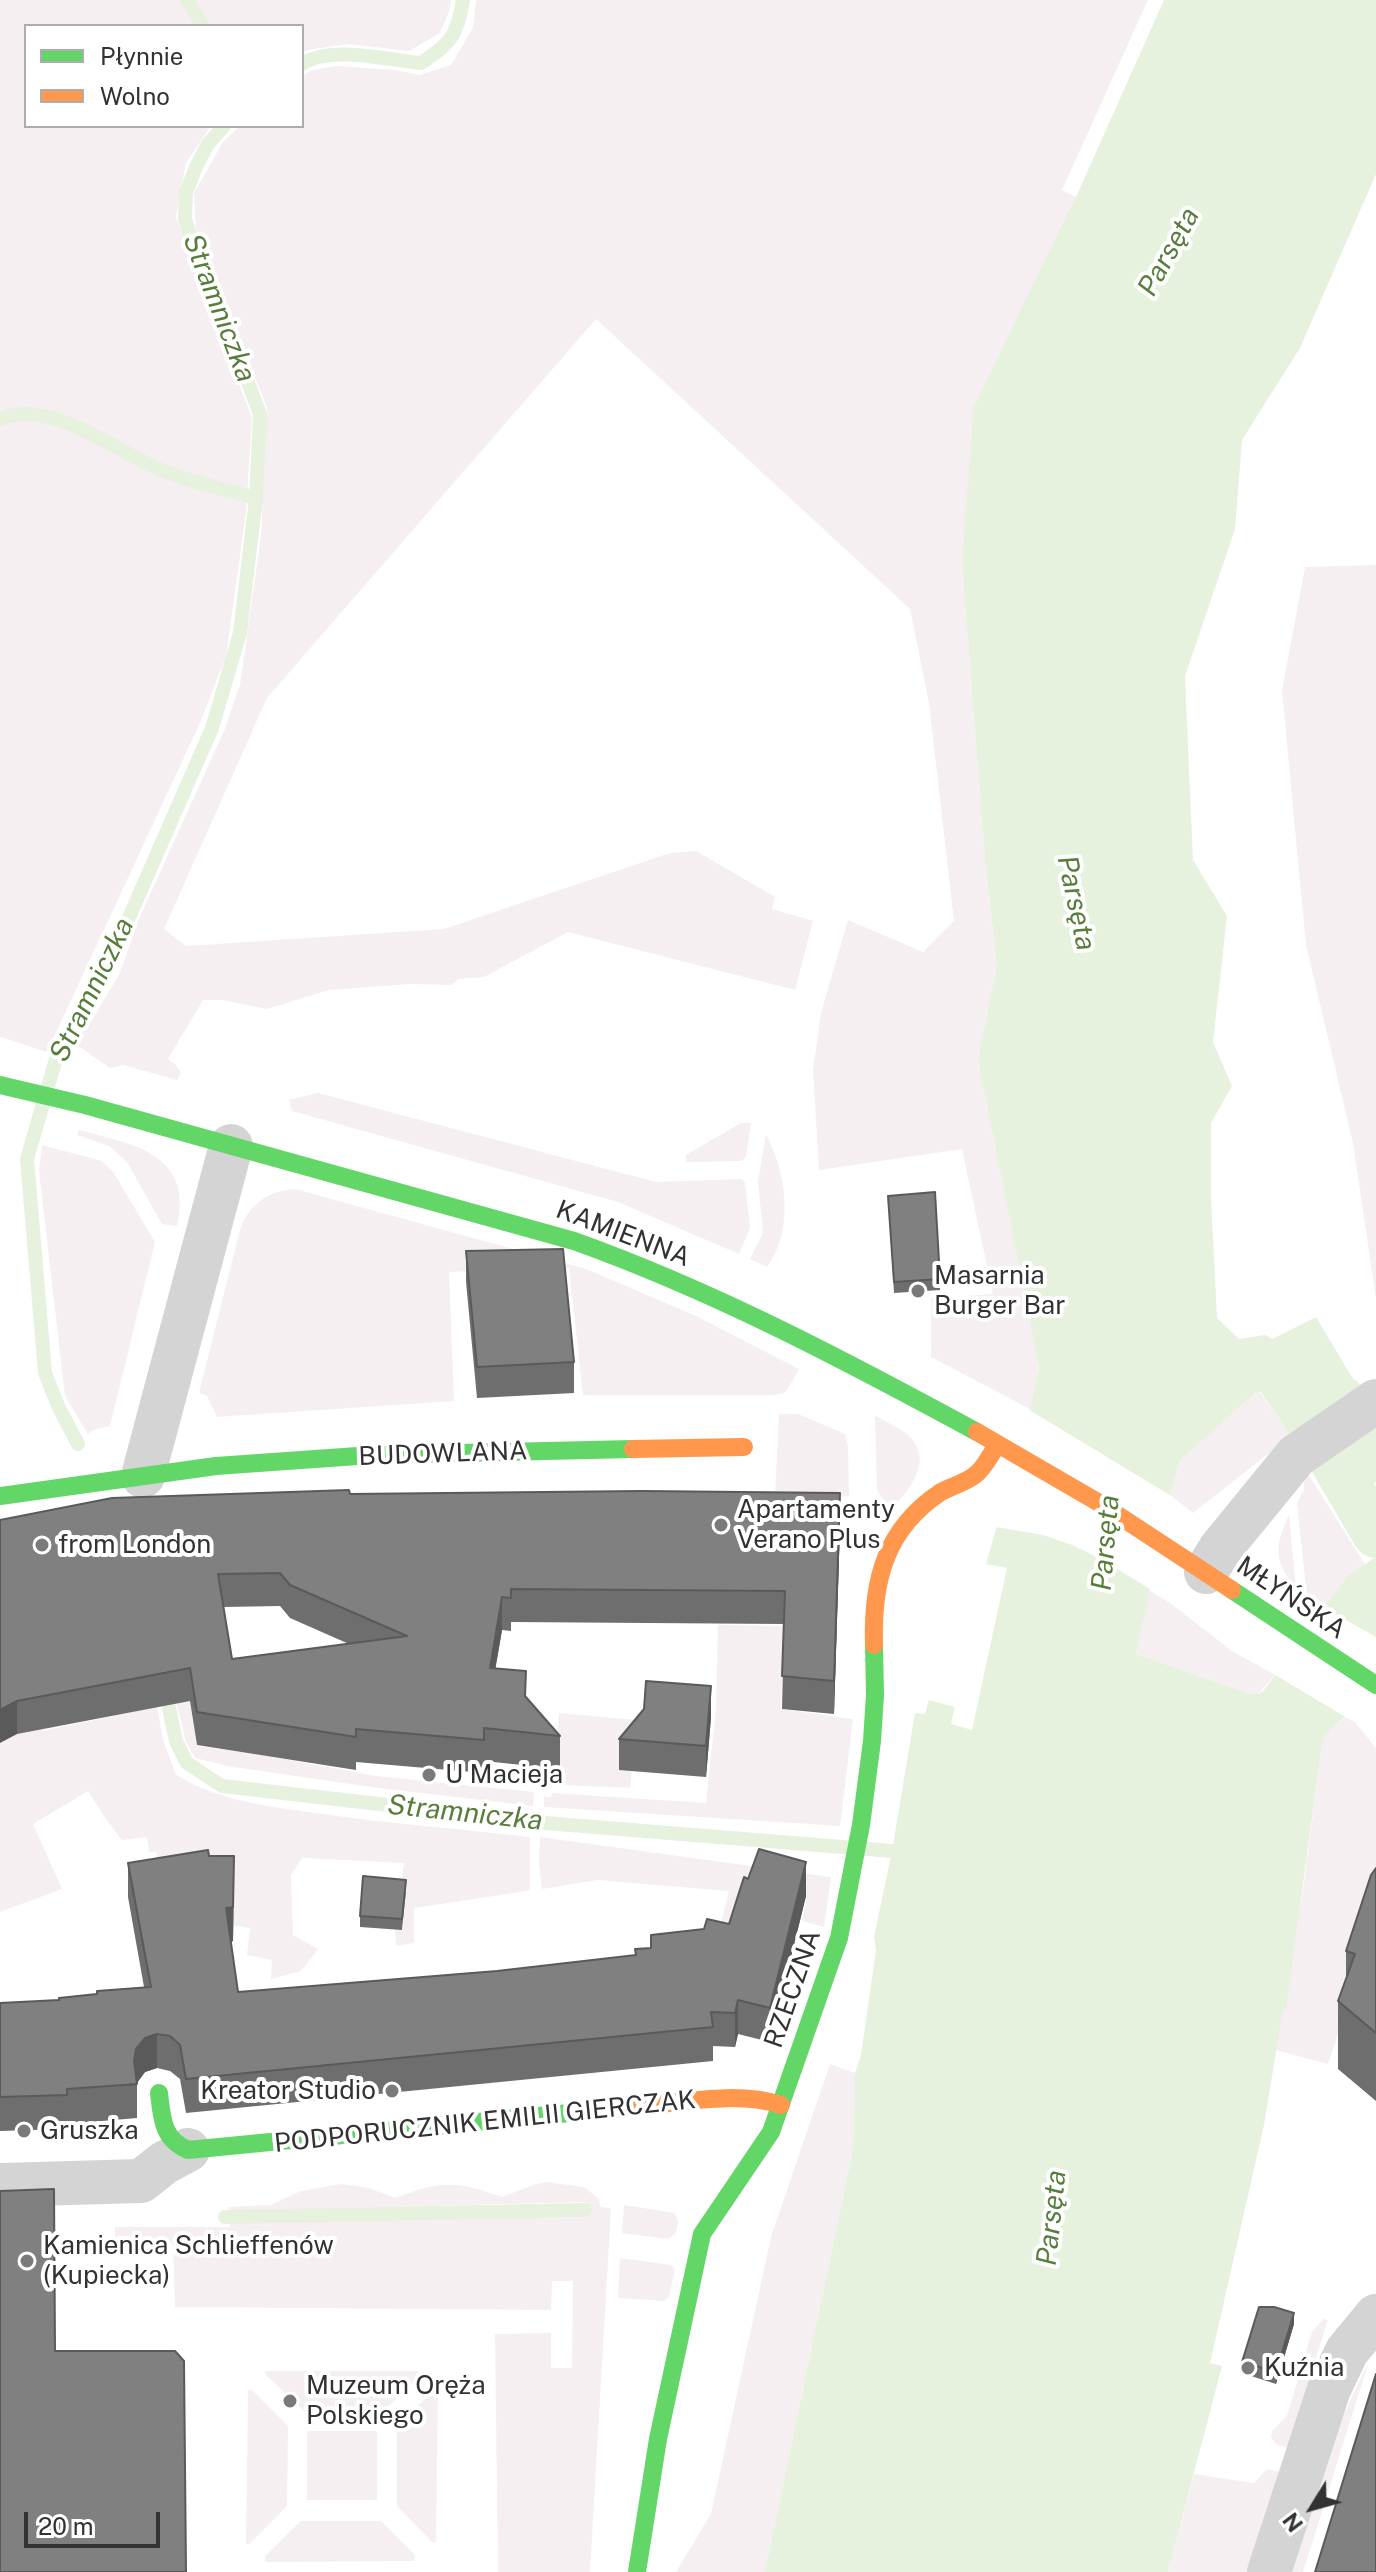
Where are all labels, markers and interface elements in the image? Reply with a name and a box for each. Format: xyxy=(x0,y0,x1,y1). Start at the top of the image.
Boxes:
legend xyxy=(24,24,304,128)
text: Płynnie xyxy=(100,42,183,70)
text: Wolno xyxy=(100,82,170,110)
water label: Parsęta xyxy=(1131,202,1207,302)
water label: Stramniczka xyxy=(175,229,263,387)
water label: Parsęta xyxy=(1050,853,1102,953)
water label: Stramniczka xyxy=(43,913,141,1067)
street label: KAMIENNA xyxy=(552,1194,694,1274)
place label: Masarnia Burger Bar xyxy=(934,1260,1065,1322)
marker: Masarnia Burger Bar xyxy=(909,1282,927,1300)
street label: BUDOWLANA xyxy=(358,1435,528,1473)
place label: Apartamenty Verano Plus xyxy=(737,1494,895,1556)
water label: Parsęta xyxy=(1085,1494,1127,1592)
marker: Apartamenty Verano Plus xyxy=(712,1516,730,1534)
place label: from London xyxy=(58,1529,211,1561)
marker: from London xyxy=(33,1536,51,1554)
street label: MŁYŃSKA xyxy=(1230,1550,1352,1646)
place label: U Macieja xyxy=(445,1759,563,1791)
marker: U Macieja xyxy=(420,1766,438,1784)
water label: Stramniczka xyxy=(386,1788,544,1838)
street label: RZECZNA xyxy=(758,1926,828,2052)
place label: Kreator Studio xyxy=(200,2075,376,2107)
marker: Kreator Studio xyxy=(383,2082,401,2100)
street label: PODPORUCZNIK EMILII GIERCZAK xyxy=(273,2084,697,2160)
place label: Gruszka xyxy=(40,2115,139,2147)
marker: Gruszka xyxy=(15,2122,33,2140)
water label: Parsęta xyxy=(1030,2169,1074,2267)
place label: Kamienica Schlieffenów (Kupiecka) xyxy=(43,2230,334,2292)
marker: Kamienica Schlieffenów (Kupiecka) xyxy=(18,2252,36,2270)
place label: Kuźnia xyxy=(1264,2352,1344,2384)
marker: Kuźnia xyxy=(1239,2359,1257,2377)
place label: Muzeum Oręża Polskiego xyxy=(306,2370,486,2432)
marker: Muzeum Oręża Polskiego xyxy=(281,2392,299,2410)
north arrow xyxy=(1272,2468,1352,2548)
scale bar xyxy=(28,2496,164,2546)
text: N xyxy=(1277,2508,1308,2537)
text: 20 m xyxy=(38,2512,94,2540)

